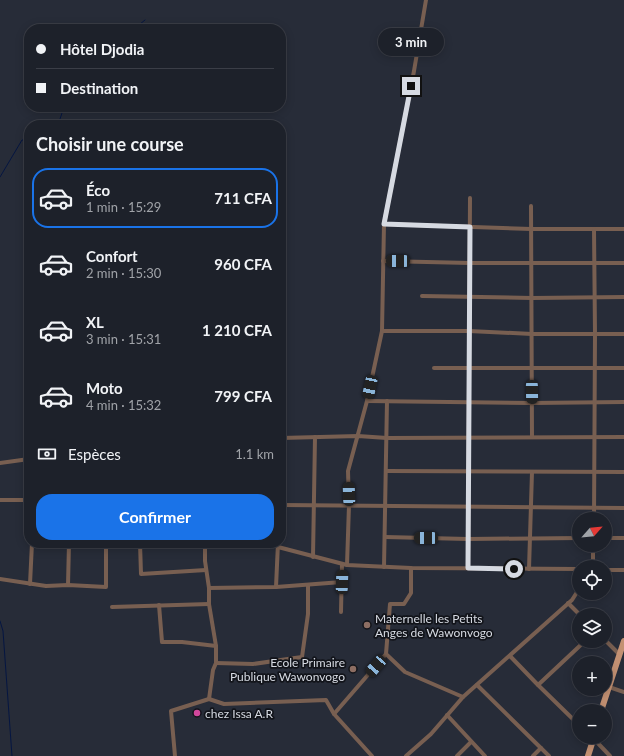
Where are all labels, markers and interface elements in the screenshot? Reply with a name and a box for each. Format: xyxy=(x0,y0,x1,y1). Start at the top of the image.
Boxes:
callout: 3 min xyxy=(378,28,444,56)
text: 3 min xyxy=(395,34,427,50)
text: Hôtel Djodia xyxy=(60,40,144,58)
route end xyxy=(402,77,420,95)
text: Destination xyxy=(60,79,138,97)
text: Choisir une course xyxy=(36,133,184,155)
icon: car xyxy=(38,180,74,216)
text: Éco xyxy=(86,181,110,199)
text: 711 CFA xyxy=(214,189,272,207)
text: 1 min · 15:29 xyxy=(86,199,161,215)
icon: car xyxy=(38,246,74,282)
text: Confort xyxy=(86,247,138,265)
text: 960 CFA xyxy=(214,255,272,273)
car xyxy=(386,255,410,267)
text: 2 min · 15:30 xyxy=(86,265,161,281)
icon: car xyxy=(38,312,74,348)
text: XL xyxy=(86,313,104,331)
text: 1 210 CFA xyxy=(202,321,272,339)
text: 3 min · 15:31 xyxy=(86,331,161,347)
car xyxy=(362,374,378,400)
icon: car xyxy=(38,378,74,414)
text: Moto xyxy=(86,379,123,397)
car xyxy=(526,380,538,404)
text: 799 CFA xyxy=(214,387,272,405)
text: 4 min · 15:32 xyxy=(86,397,161,413)
icon: cash xyxy=(36,443,58,465)
text: Espèces xyxy=(68,445,121,463)
text: 1.1 km xyxy=(235,446,274,462)
car xyxy=(343,482,355,506)
button: Confirmer xyxy=(36,494,274,540)
north arrow xyxy=(572,512,612,552)
map controls xyxy=(572,512,612,744)
car xyxy=(414,532,438,544)
route start xyxy=(505,560,523,578)
button: locate xyxy=(572,560,612,600)
car xyxy=(336,570,348,594)
button: layers xyxy=(572,608,612,648)
place label: Maternelle les Petits Anges de Wawonvogo xyxy=(375,611,493,640)
marker: Maternelle les Petits Anges de Wawonvogo xyxy=(362,620,372,630)
car xyxy=(364,653,388,679)
place label: Ecole Primaire Publique Wawonvogo xyxy=(230,655,345,684)
button: + xyxy=(572,656,612,696)
marker: Ecole Primaire Publique Wawonvogo xyxy=(348,664,358,674)
button: − xyxy=(572,704,612,744)
place label: chez Issa A.R xyxy=(205,706,273,721)
marker: chez Issa A.R xyxy=(192,708,202,718)

